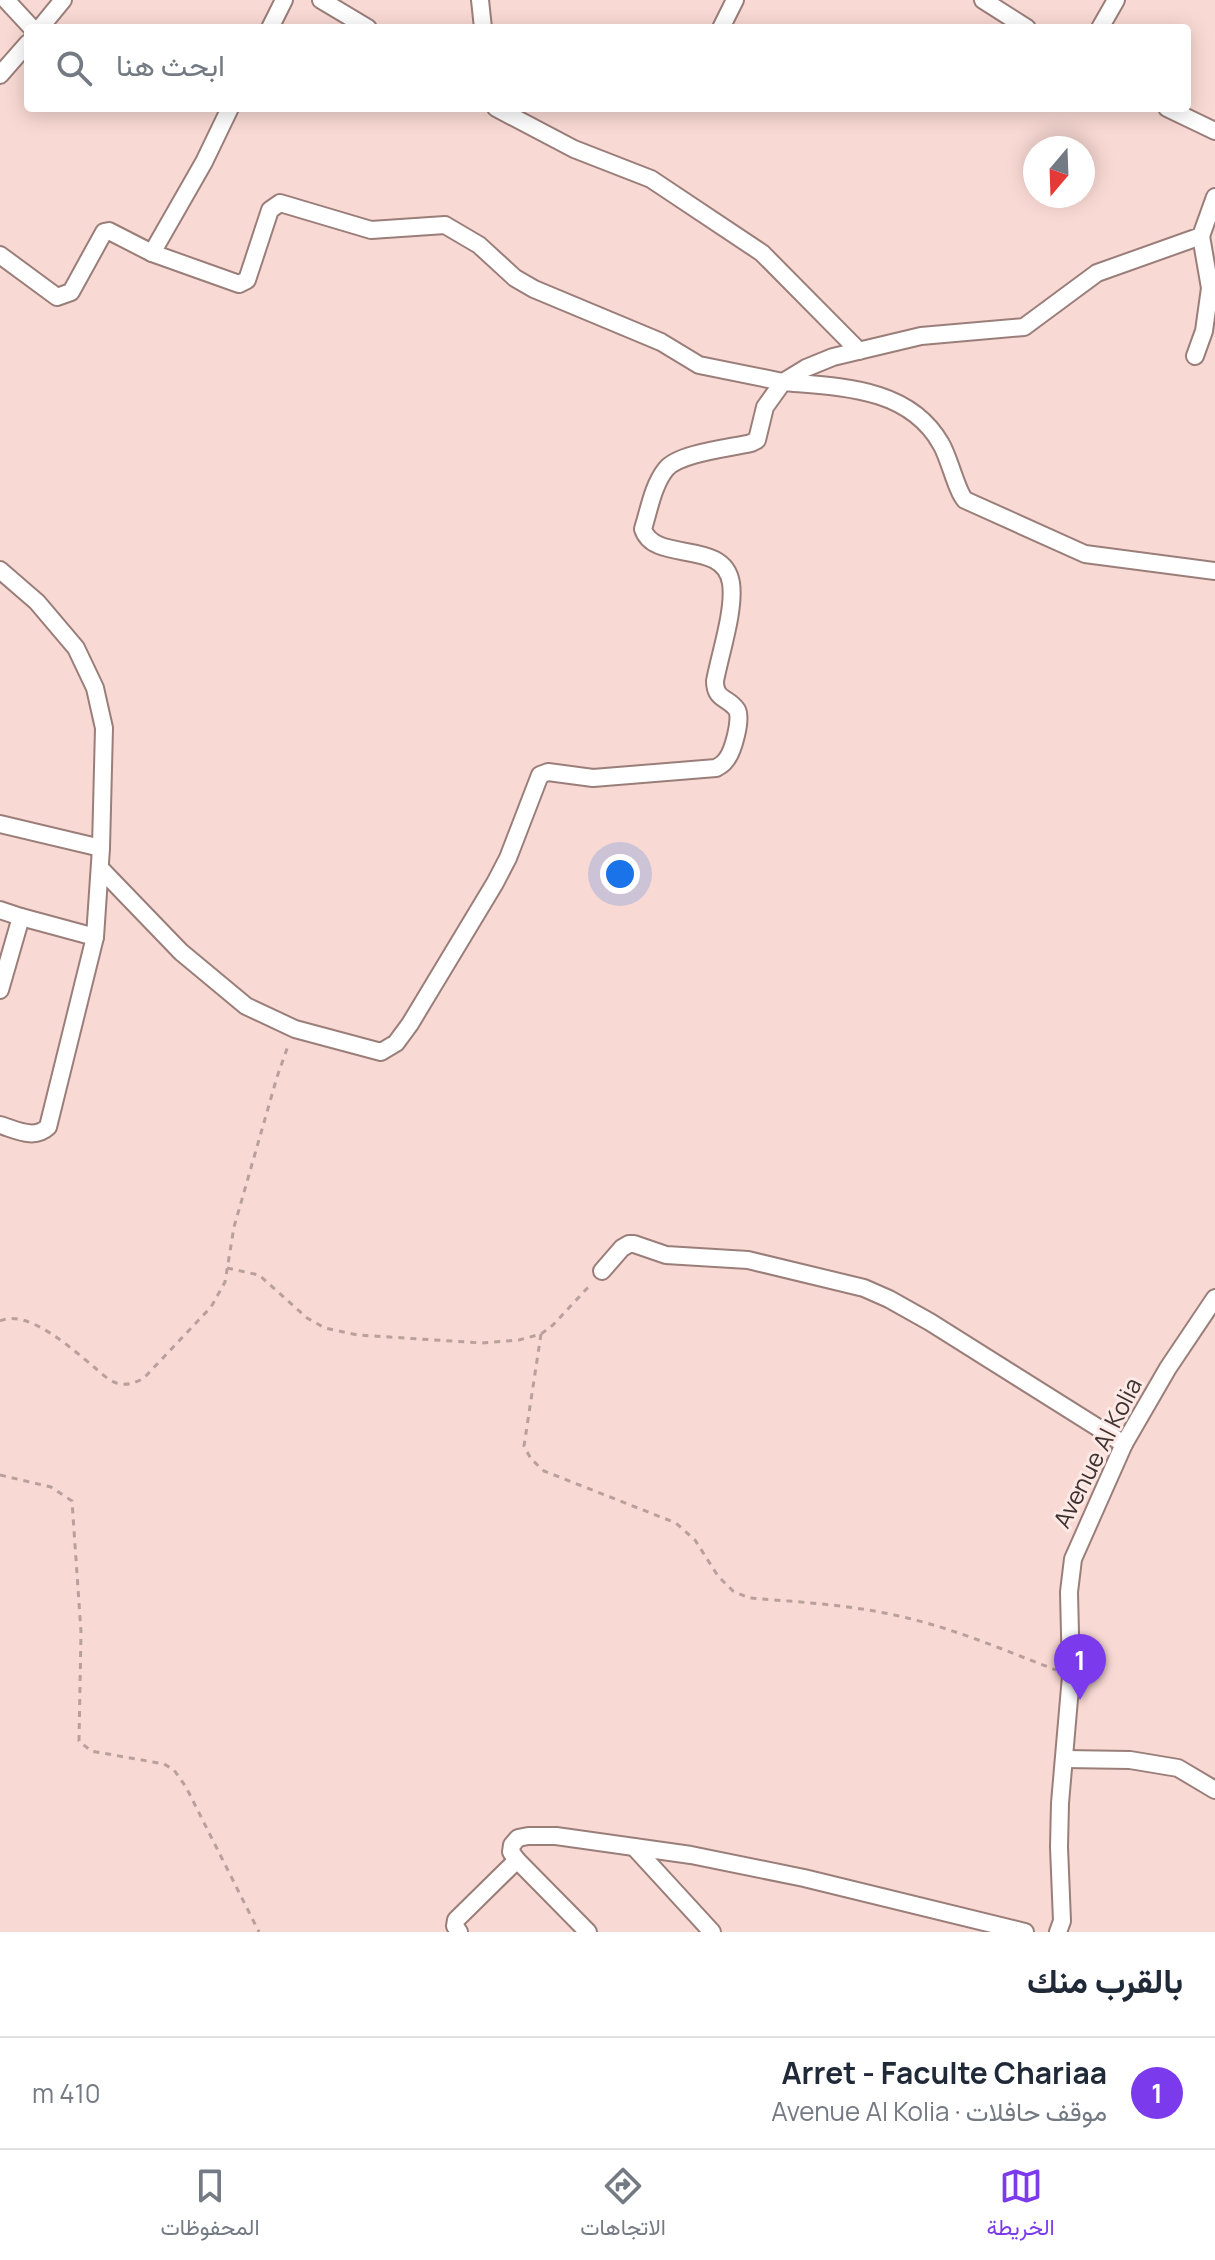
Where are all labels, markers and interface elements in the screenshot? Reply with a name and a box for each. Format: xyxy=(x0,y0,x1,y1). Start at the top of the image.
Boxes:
search box xyxy=(24,24,1191,112)
text: ابحث هنا xyxy=(116,44,225,85)
icon: search xyxy=(52,46,96,90)
north arrow xyxy=(1023,136,1095,208)
your location xyxy=(600,854,640,894)
street label: Avenue Al Kolia xyxy=(1045,1372,1149,1533)
pin: 1 xyxy=(1054,1634,1106,1700)
text: بالقرب منك xyxy=(1027,1957,1183,2003)
text: Arret - Faculte Chariaa xyxy=(781,2052,1107,2093)
text: 410 m xyxy=(32,2075,101,2111)
text: 1 xyxy=(1151,2075,1163,2111)
text: موقف حافلات · Avenue Al Kolia xyxy=(771,2093,1107,2129)
tab: المحفوظات xyxy=(160,2164,260,2247)
tab: الاتجاهات xyxy=(580,2164,666,2247)
tab: الخريطة xyxy=(987,2164,1055,2247)

